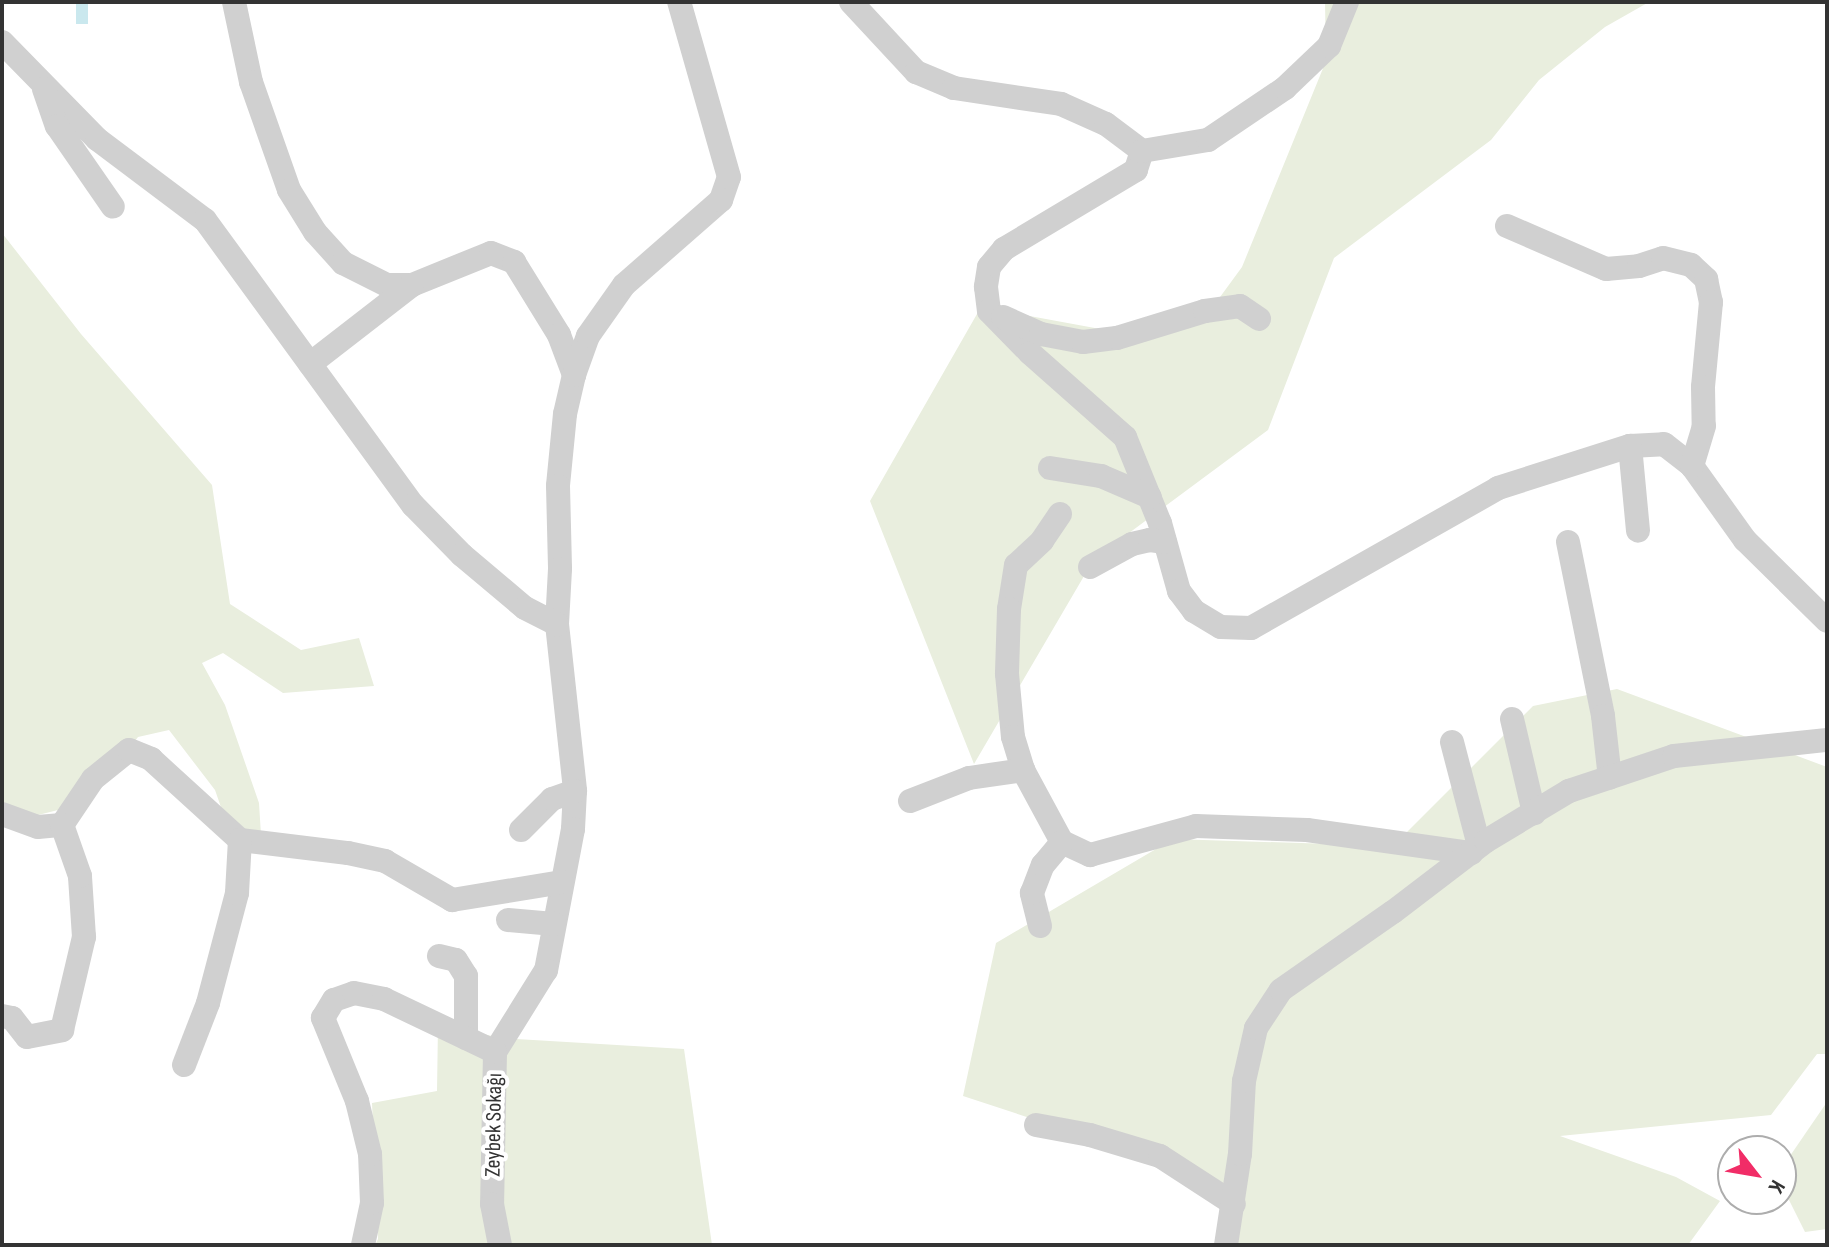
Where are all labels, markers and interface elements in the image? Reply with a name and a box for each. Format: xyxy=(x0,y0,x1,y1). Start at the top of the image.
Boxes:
street label: Zeybek Sokağı xyxy=(480,1073,508,1177)
north arrow xyxy=(1717,1135,1797,1215)
text: K xyxy=(1762,1175,1791,1198)

